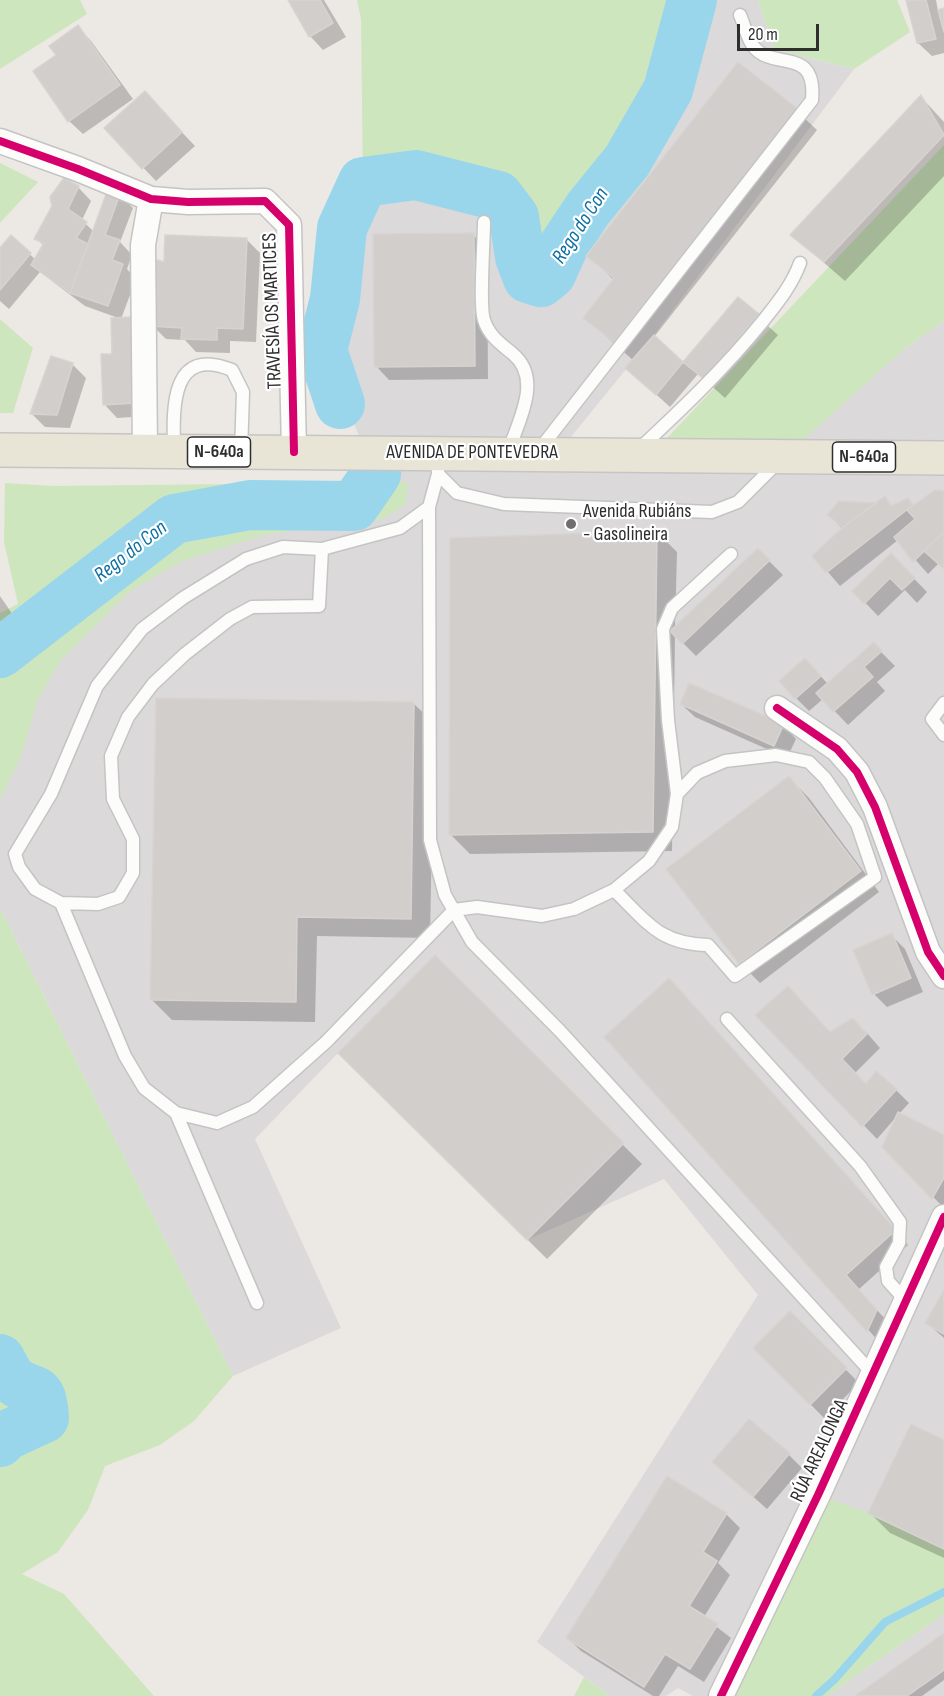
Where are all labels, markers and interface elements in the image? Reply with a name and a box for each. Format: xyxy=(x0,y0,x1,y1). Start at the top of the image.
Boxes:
scale bar xyxy=(740,12,822,50)
text: 20 m xyxy=(748,24,778,45)
water label: Rego do Con xyxy=(547,183,615,269)
street label: TRAVESÍA OS MARTICES xyxy=(258,232,288,390)
road number: N-640a xyxy=(188,437,250,467)
street label: AVENIDA DE PONTEVEDRA xyxy=(386,441,558,465)
road number: N-640a xyxy=(832,442,896,472)
place label: Avenida Rubiáns - Gasolineira xyxy=(583,500,691,547)
water label: Rego do Con xyxy=(90,516,172,588)
marker: Avenida Rubiáns - Gasolineira xyxy=(564,517,578,531)
street label: RÚA AREALONGA xyxy=(786,1396,854,1506)

